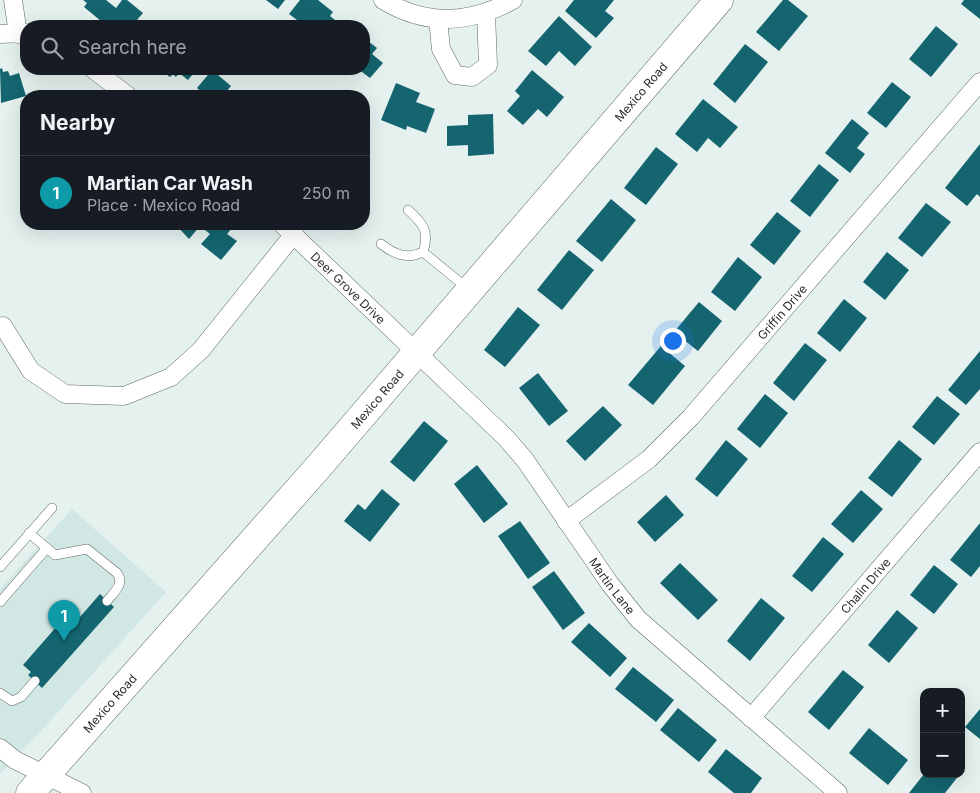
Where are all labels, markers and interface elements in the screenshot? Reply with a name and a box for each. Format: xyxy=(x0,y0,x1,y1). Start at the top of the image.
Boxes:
search box xyxy=(20,20,370,75)
icon: search xyxy=(38,34,66,62)
text: Search here xyxy=(78,36,187,59)
street label: Mexico Road xyxy=(611,59,670,124)
text: Nearby xyxy=(40,110,115,135)
text: Martian Car Wash xyxy=(87,172,253,195)
text: 1 xyxy=(53,183,59,203)
text: 250 m xyxy=(302,183,350,203)
text: Place · Mexico Road xyxy=(87,195,240,215)
street label: Deer Grove Drive xyxy=(308,248,389,327)
street label: Griffin Drive xyxy=(754,281,810,342)
your location xyxy=(660,328,686,354)
street label: Mexico Road xyxy=(347,366,406,432)
street label: Martin Lane xyxy=(586,554,639,617)
street label: Chalin Drive xyxy=(837,554,893,616)
pin: 1 xyxy=(48,600,80,641)
street label: Mexico Road xyxy=(80,671,139,736)
map controls xyxy=(920,688,965,778)
button: + xyxy=(920,688,965,733)
button: − xyxy=(920,733,965,778)

